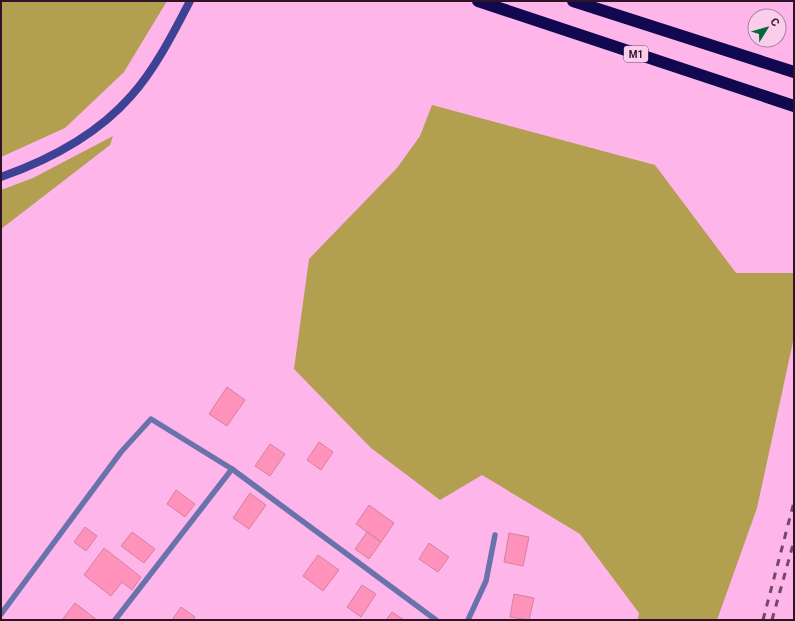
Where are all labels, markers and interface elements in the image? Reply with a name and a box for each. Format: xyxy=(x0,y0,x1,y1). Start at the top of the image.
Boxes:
north arrow xyxy=(747,8,787,48)
text: С xyxy=(767,15,782,29)
road number: М1 xyxy=(624,46,648,62)

